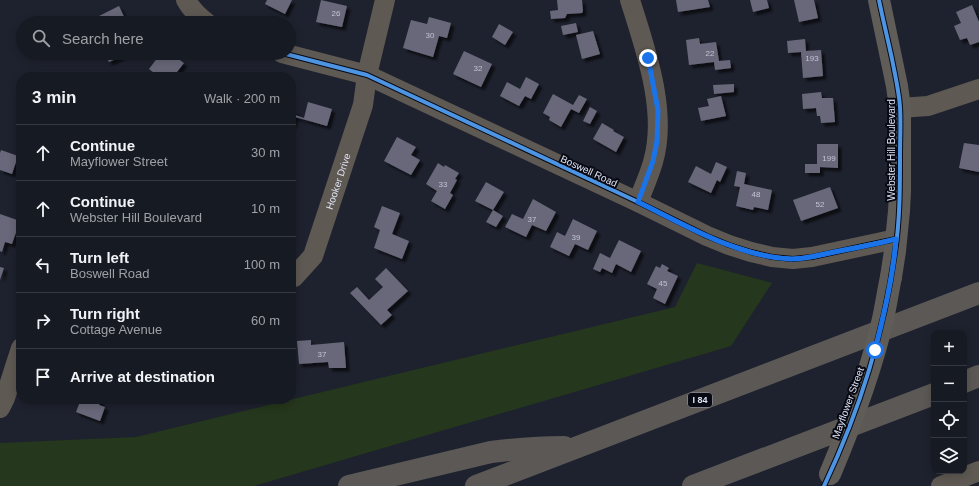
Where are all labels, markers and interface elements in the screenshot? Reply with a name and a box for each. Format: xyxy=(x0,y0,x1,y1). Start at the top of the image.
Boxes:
house number: 26 xyxy=(332,9,341,18)
search box xyxy=(16,16,296,60)
icon: search xyxy=(30,27,52,49)
text: Search here xyxy=(62,30,144,47)
house number: 30 xyxy=(426,31,435,40)
route end xyxy=(639,49,657,67)
house number: 22 xyxy=(706,49,715,58)
house number: 193 xyxy=(805,54,819,63)
house number: 32 xyxy=(474,64,483,73)
text: 3 min xyxy=(32,88,76,107)
text: Walk · 200 m xyxy=(204,91,280,106)
street label: Webster Hill Boulevard xyxy=(886,99,897,201)
text: Continue xyxy=(70,137,135,154)
icon: ahead xyxy=(32,142,54,164)
text: 30 m xyxy=(251,145,280,160)
street label: Hooker Drive xyxy=(323,151,352,211)
street label: Boswell Road xyxy=(559,153,619,189)
text: Mayflower Street xyxy=(70,154,168,169)
house number: 199 xyxy=(822,154,836,163)
house number: 33 xyxy=(439,180,448,189)
house number: 48 xyxy=(752,190,761,199)
text: Continue xyxy=(70,193,135,210)
icon: ahead xyxy=(32,198,54,220)
house number: 52 xyxy=(816,200,825,209)
text: 10 m xyxy=(251,201,280,216)
text: Webster Hill Boulevard xyxy=(70,210,202,225)
house number: 37 xyxy=(528,215,537,224)
house number: 39 xyxy=(572,233,581,242)
text: Turn left xyxy=(70,249,129,266)
icon: left xyxy=(32,254,54,276)
text: 100 m xyxy=(244,257,280,272)
text: Boswell Road xyxy=(70,266,150,281)
house number: 45 xyxy=(659,279,668,288)
text: Turn right xyxy=(70,305,140,322)
icon: right xyxy=(32,310,54,332)
text: 60 m xyxy=(251,313,280,328)
text: Cottage Avenue xyxy=(70,322,162,337)
map controls xyxy=(931,330,967,474)
button: + xyxy=(931,330,967,366)
route start xyxy=(866,341,884,359)
house number: 37 xyxy=(318,350,327,359)
icon: arrive xyxy=(32,366,54,388)
street label: Mayflower Street xyxy=(830,366,866,440)
button: − xyxy=(931,366,967,402)
text: Arrive at destination xyxy=(70,368,215,385)
road number: I 84 xyxy=(688,393,712,407)
button: locate xyxy=(931,402,967,438)
button: layers xyxy=(931,438,967,474)

